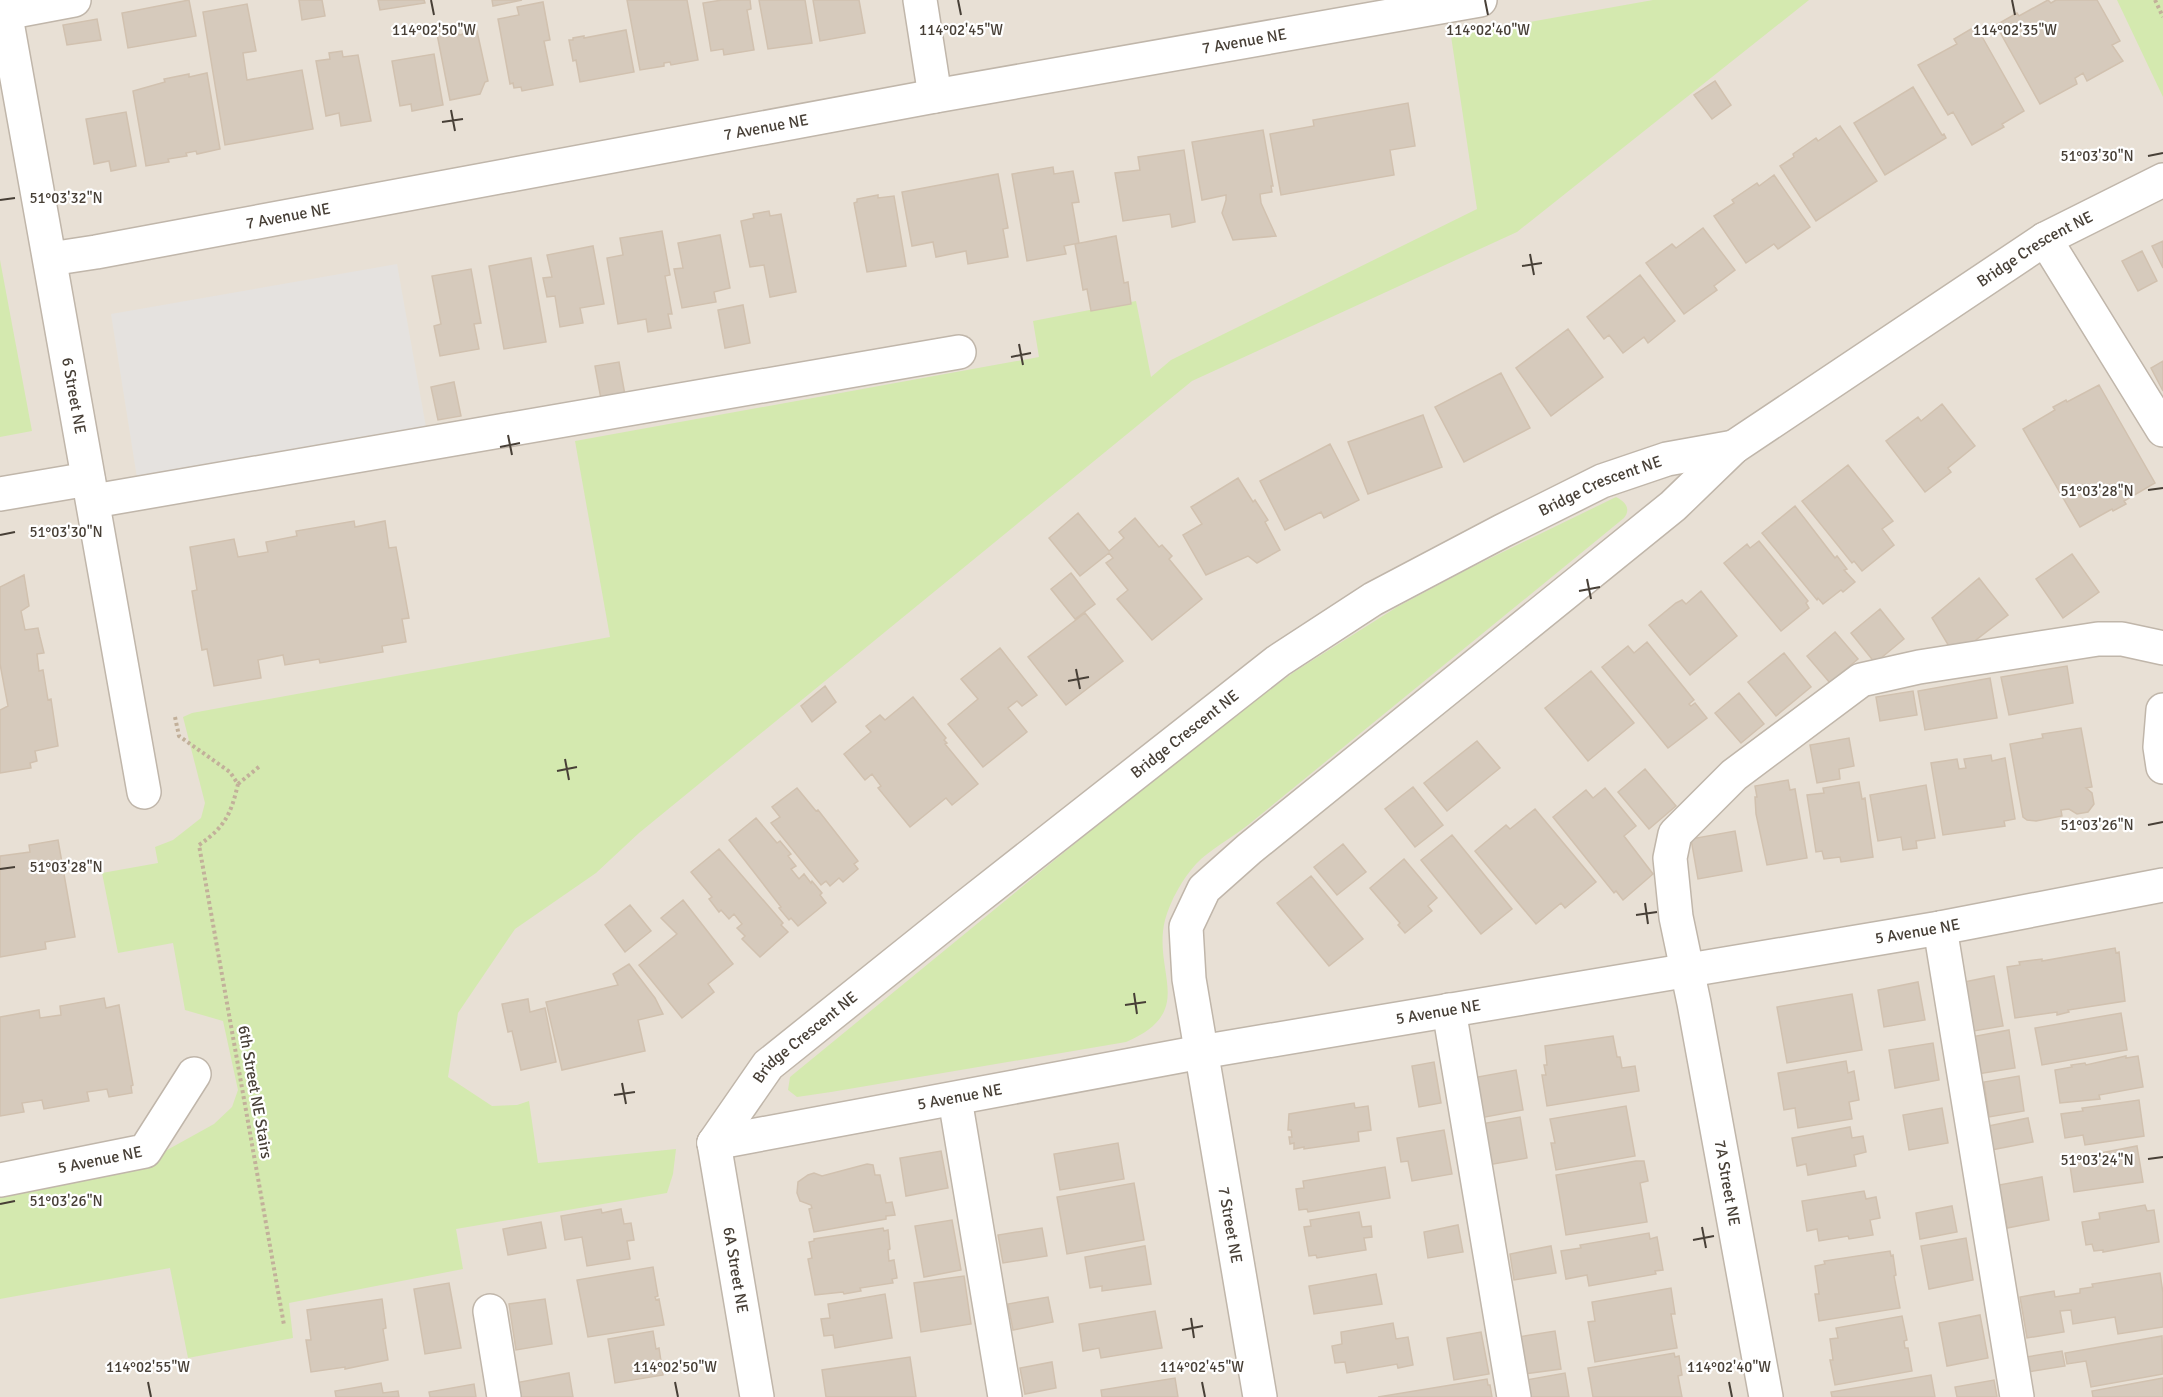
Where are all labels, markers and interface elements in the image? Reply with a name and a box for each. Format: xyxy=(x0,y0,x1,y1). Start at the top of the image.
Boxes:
text: 114°02'50"W xyxy=(392,21,476,39)
text: 114°02'45"W xyxy=(919,21,1003,39)
text: 114°02'40"W xyxy=(1446,21,1530,39)
text: 114°02'35"W xyxy=(1973,21,2057,39)
street label: 7 Avenue NE xyxy=(1200,24,1288,59)
street label: 7 Avenue NE xyxy=(722,110,810,145)
text: 51°03'30"N xyxy=(2060,147,2134,165)
text: 51°03'32"N xyxy=(29,189,103,207)
street label: 7 Avenue NE xyxy=(244,199,332,234)
street label: Bridge Crescent NE xyxy=(1973,207,2096,292)
street label: 6 Street NE xyxy=(57,356,90,436)
street label: Bridge Crescent NE xyxy=(1535,452,1664,521)
text: 51°03'28"N xyxy=(2060,482,2134,500)
text: 51°03'30"N xyxy=(29,523,103,541)
street label: Bridge Crescent NE xyxy=(1127,686,1243,783)
text: 51°03'26"N xyxy=(2060,816,2134,834)
text: 51°03'28"N xyxy=(29,858,103,876)
street label: 5 Avenue NE xyxy=(1874,914,1962,949)
street label: Bridge Crescent NE xyxy=(748,987,862,1087)
street label: 5 Avenue NE xyxy=(1394,995,1482,1029)
street label: 6th Street NE Stairs xyxy=(233,1024,277,1160)
street label: 5 Avenue NE xyxy=(916,1079,1004,1115)
street label: 7A Street NE xyxy=(1710,1138,1744,1228)
street label: 5 Avenue NE xyxy=(56,1142,144,1178)
text: 51°03'24"N xyxy=(2060,1151,2134,1169)
street label: 7 Street NE xyxy=(1213,1185,1247,1265)
text: 51°03'26"N xyxy=(29,1192,103,1210)
street label: 6A Street NE xyxy=(718,1226,753,1315)
text: 114°02'55"W xyxy=(106,1358,190,1376)
text: 114°02'50"W xyxy=(633,1358,717,1376)
text: 114°02'45"W xyxy=(1160,1358,1244,1376)
text: 114°02'40"W xyxy=(1687,1358,1771,1376)

